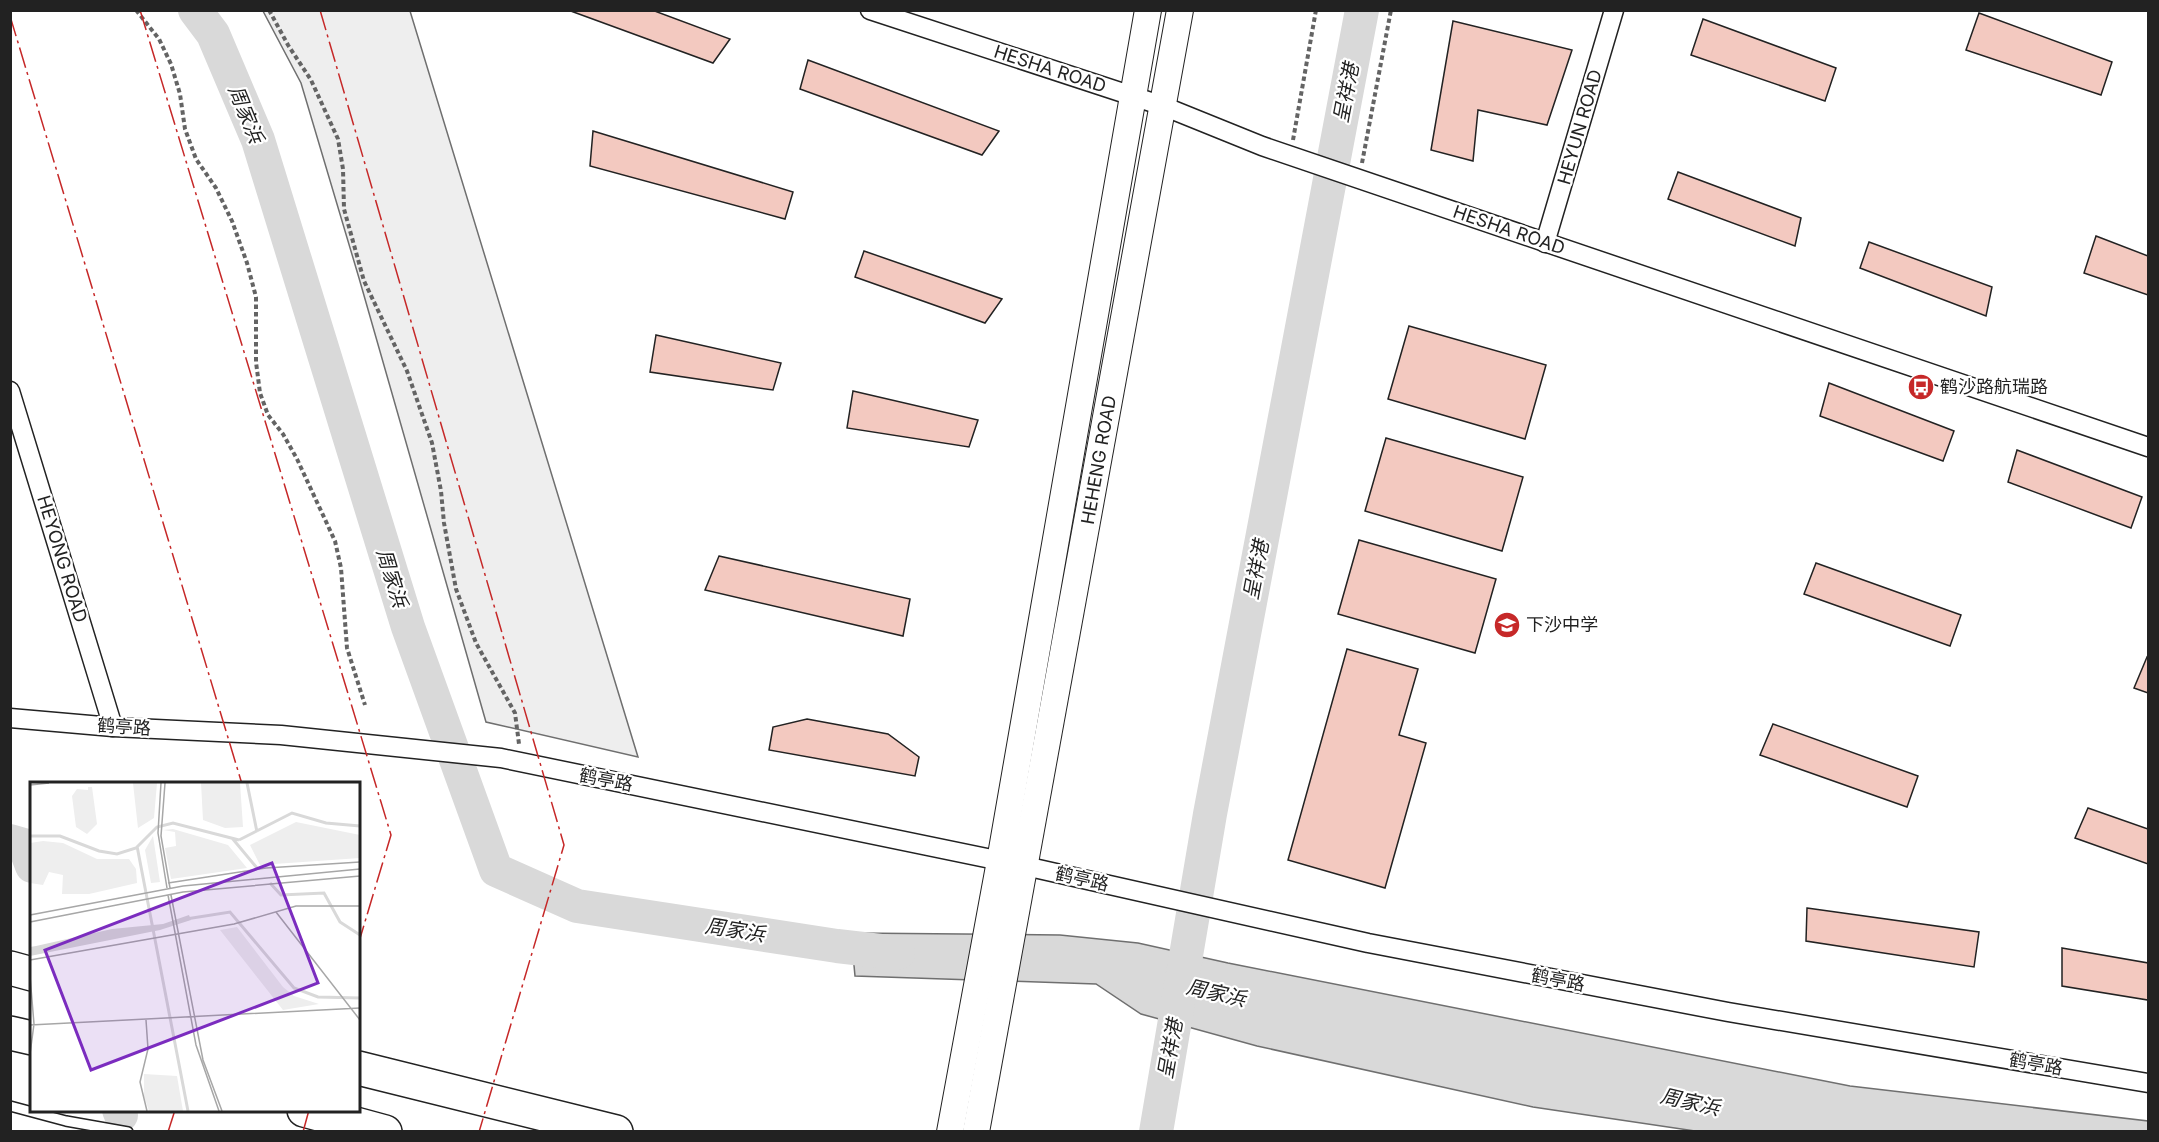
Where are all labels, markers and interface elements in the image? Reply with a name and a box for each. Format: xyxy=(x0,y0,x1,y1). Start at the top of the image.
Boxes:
street label: HESHA ROAD xyxy=(991,40,1109,97)
water label: 呈祥港 xyxy=(1328,58,1364,125)
street label: HEYUN ROAD xyxy=(1553,67,1606,187)
water label: 周家浜 xyxy=(224,82,269,148)
street label: HESHA ROAD xyxy=(1451,201,1568,258)
bus stop icon: 鹤沙路航瑞路 xyxy=(1906,372,1936,402)
place label: 鹤沙路航瑞路 xyxy=(1940,376,2048,397)
street label: HEHENG ROAD xyxy=(1077,394,1120,526)
street label: HEYONG ROAD xyxy=(33,493,92,625)
water label: 呈祥港 xyxy=(1238,535,1274,602)
water label: 周家浜 xyxy=(372,546,413,612)
school or university icon: 下沙中学 xyxy=(1492,610,1522,640)
place label: 下沙中学 xyxy=(1526,614,1598,635)
street label: 鹤亭路 xyxy=(96,714,152,739)
street label: 鹤亭路 xyxy=(578,764,635,795)
inset map xyxy=(30,782,360,1112)
street label: 鹤亭路 xyxy=(1053,862,1111,895)
water label: 周家浜 xyxy=(703,913,768,947)
street label: 鹤亭路 xyxy=(1530,964,1587,995)
water label: 周家浜 xyxy=(1184,975,1250,1012)
water label: 呈祥港 xyxy=(1153,1014,1188,1081)
street label: 鹤亭路 xyxy=(2008,1048,2064,1079)
water label: 周家浜 xyxy=(1658,1084,1724,1121)

